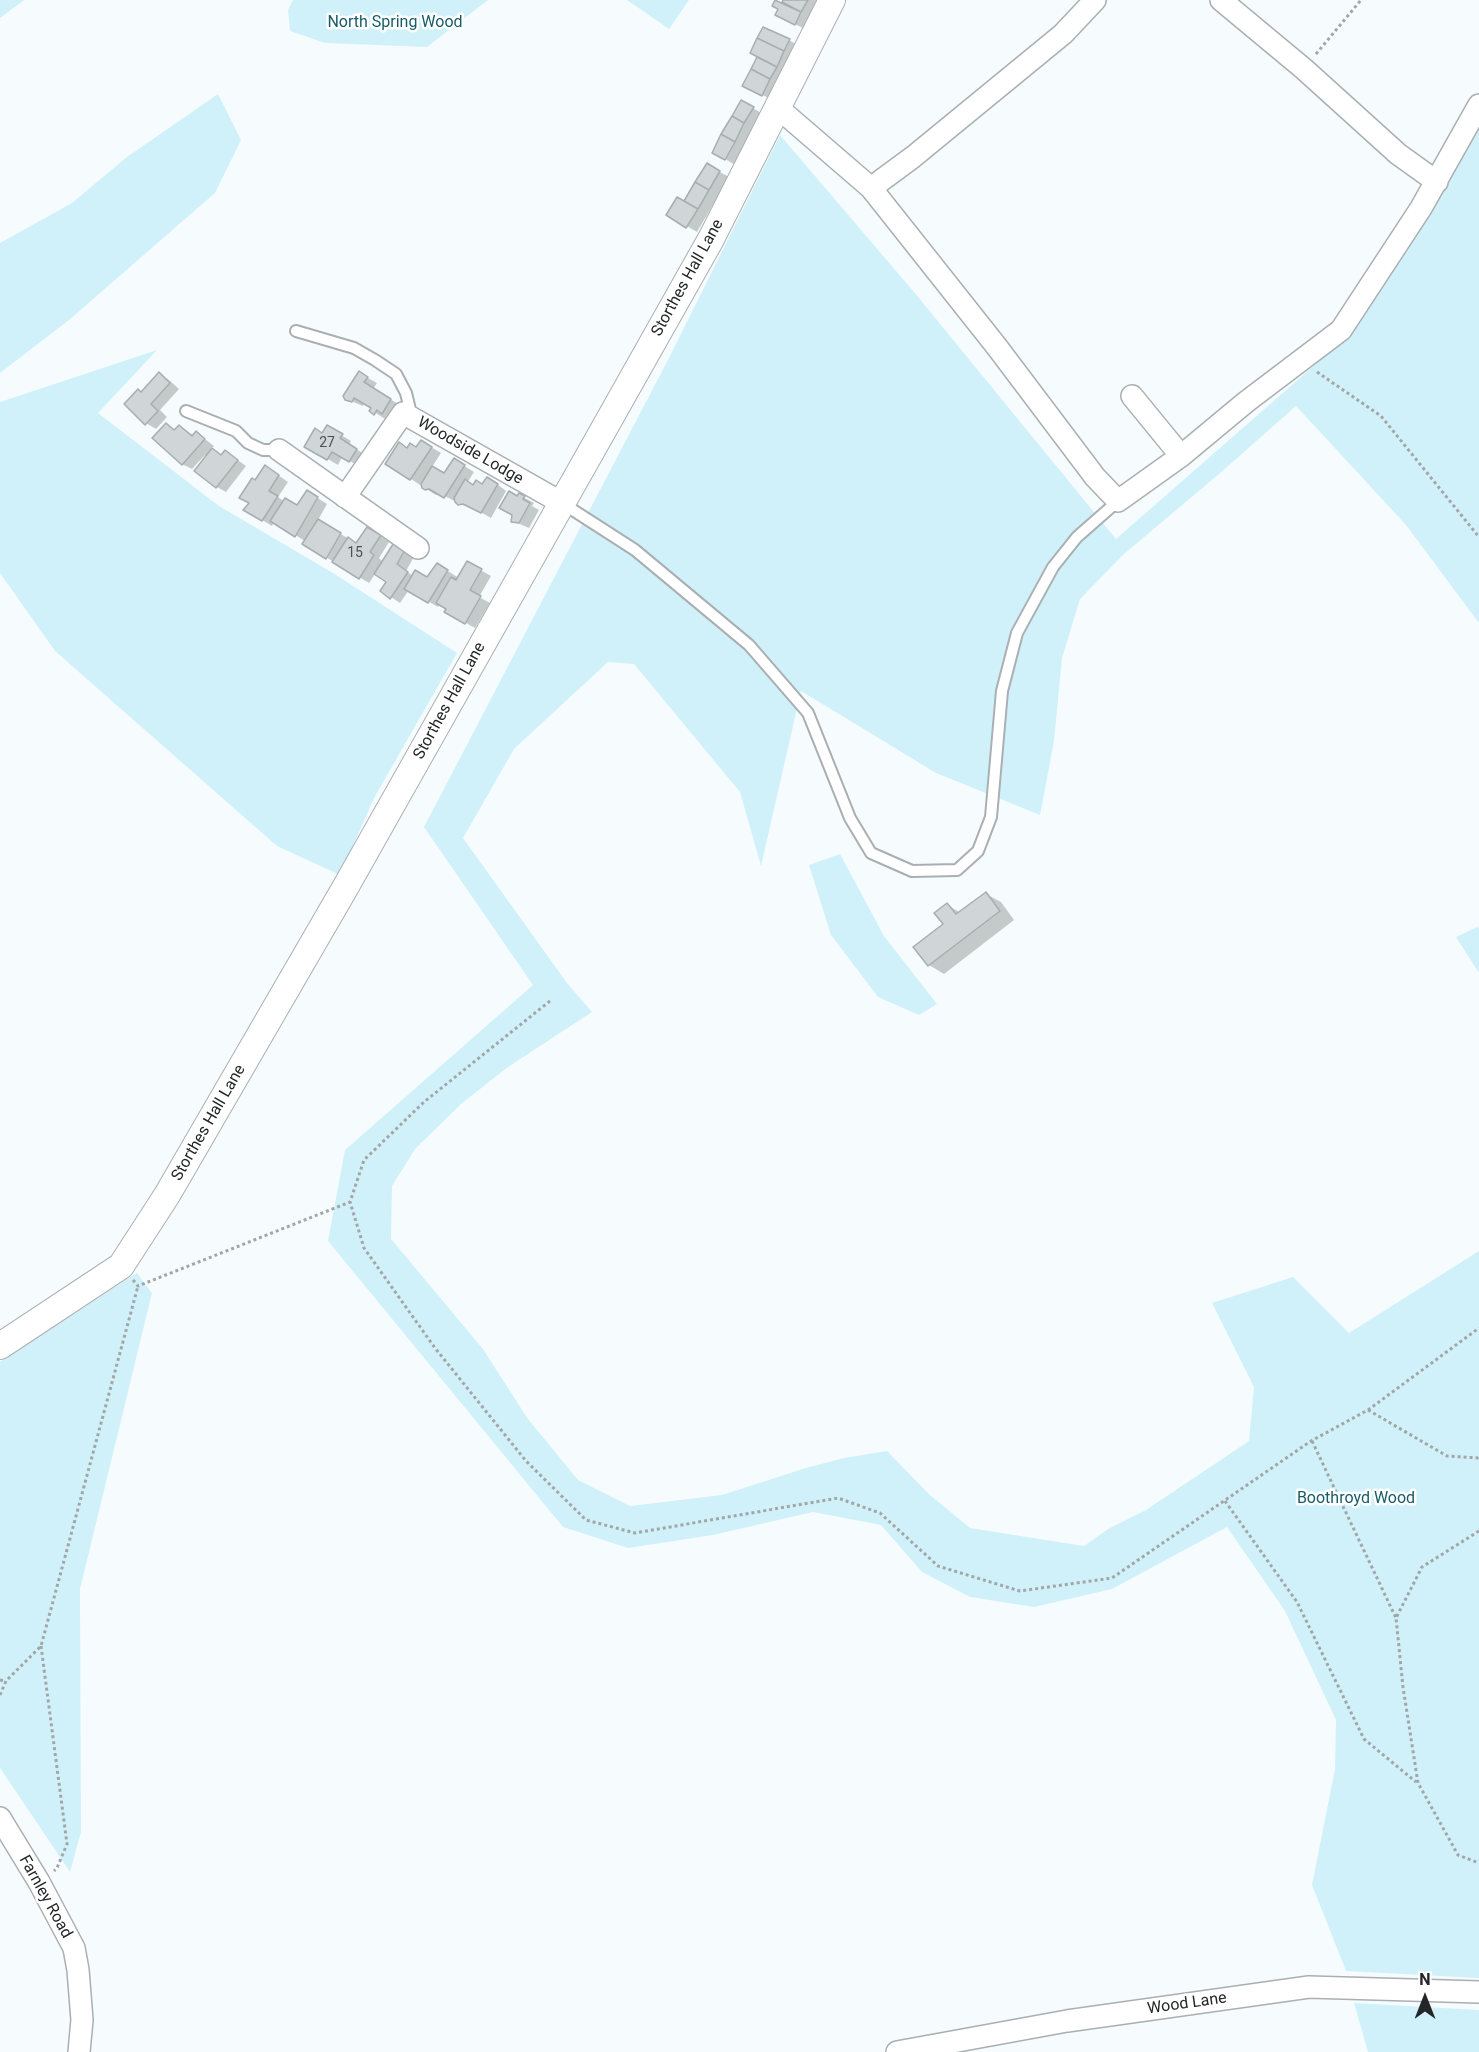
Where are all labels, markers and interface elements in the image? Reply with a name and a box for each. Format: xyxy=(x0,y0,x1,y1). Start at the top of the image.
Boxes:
park label: North Spring Wood xyxy=(327,13,463,33)
street label: Storthes Hall Lane xyxy=(648,216,728,340)
street label: Woodside Lodge xyxy=(414,413,526,489)
house number: 27 xyxy=(319,435,335,451)
house number: 15 xyxy=(347,545,363,561)
street label: Storthes Hall Lane xyxy=(410,639,490,763)
street label: Storthes Hall Lane xyxy=(168,1062,250,1184)
park label: Boothroyd Wood xyxy=(1297,1489,1415,1509)
street label: Farnley Road xyxy=(14,1852,76,1942)
north arrow xyxy=(1395,1968,1455,2028)
text: N xyxy=(1419,1970,1431,1989)
street label: Wood Lane xyxy=(1146,1989,1228,2019)

